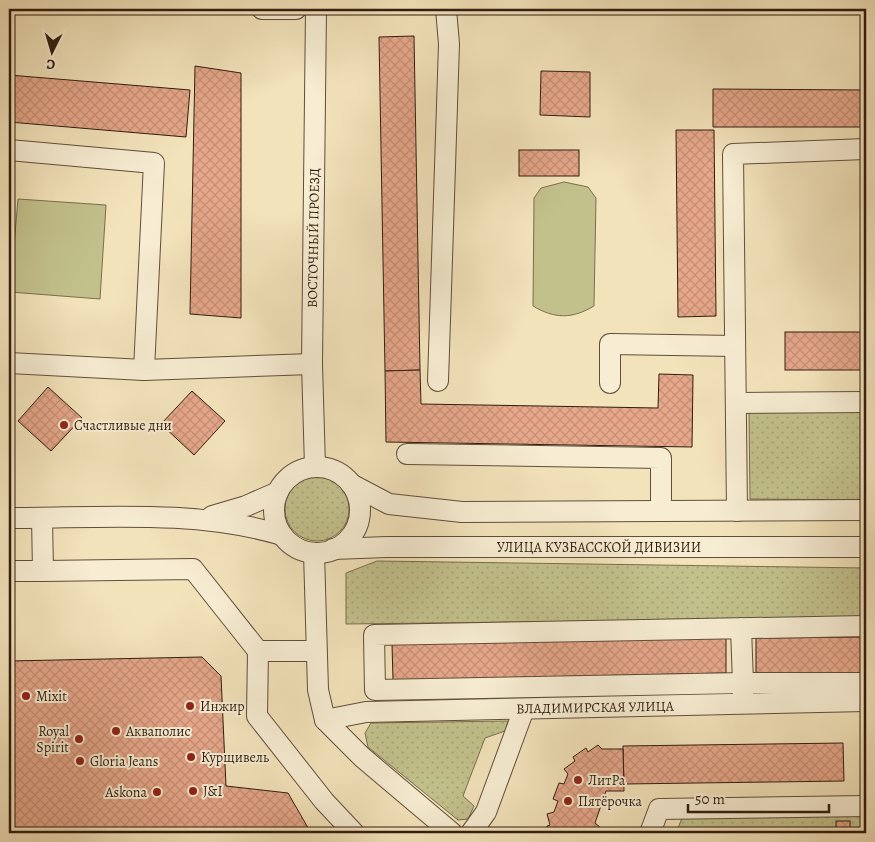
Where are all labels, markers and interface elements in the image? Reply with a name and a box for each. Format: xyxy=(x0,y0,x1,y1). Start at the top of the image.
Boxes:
north arrow xyxy=(28,28,78,78)
text: С xyxy=(45,55,56,74)
street label: ВОСТОЧНЫЙ ПРОЕЗД xyxy=(303,168,324,308)
place label: Счастливые дни xyxy=(74,416,172,435)
marker: Счастливые дни xyxy=(58,419,70,431)
street label: УЛИЦА КУЗБАССКОЙ ДИВИЗИИ xyxy=(497,538,701,557)
place label: Mixit xyxy=(36,687,67,706)
marker: Mixit xyxy=(20,690,32,702)
place label: Инжир xyxy=(200,697,245,716)
street label: ВЛАДИМИРСКАЯ УЛИЦА xyxy=(516,697,675,718)
marker: Инжир xyxy=(184,700,196,712)
place label: Royal Spirit xyxy=(36,722,70,757)
place label: Акваполис xyxy=(125,722,191,741)
marker: Акваполис xyxy=(110,725,122,737)
marker: Royal Spirit xyxy=(73,733,85,745)
place label: Курщивель xyxy=(201,748,269,767)
marker: Курщивель xyxy=(185,751,197,763)
place label: Gloria Jeans xyxy=(90,752,158,771)
marker: Gloria Jeans xyxy=(74,755,86,767)
place label: ЛитРа xyxy=(588,771,626,790)
marker: ЛитРа xyxy=(572,774,584,786)
place label: J&I xyxy=(203,782,222,801)
scale bar xyxy=(688,782,829,814)
place label: Askona xyxy=(104,783,147,802)
marker: J&I xyxy=(187,785,199,797)
marker: Askona xyxy=(151,786,163,798)
text: 50 m xyxy=(695,789,725,809)
place label: Пятёрочка xyxy=(578,792,642,811)
marker: Пятёрочка xyxy=(562,795,574,807)

